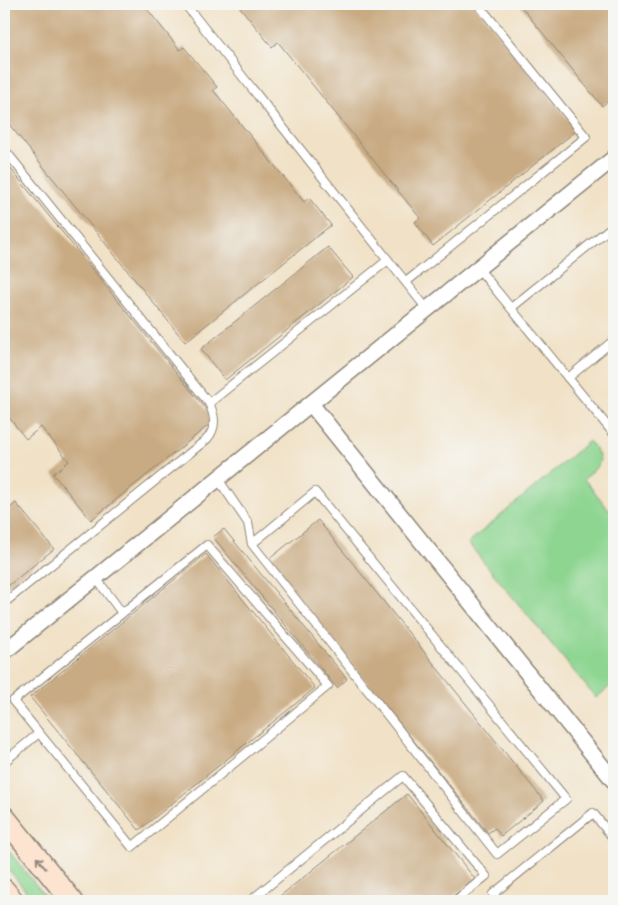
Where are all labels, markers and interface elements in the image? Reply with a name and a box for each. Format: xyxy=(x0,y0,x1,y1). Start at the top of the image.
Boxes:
one-way arrow xyxy=(36,857,47,870)

